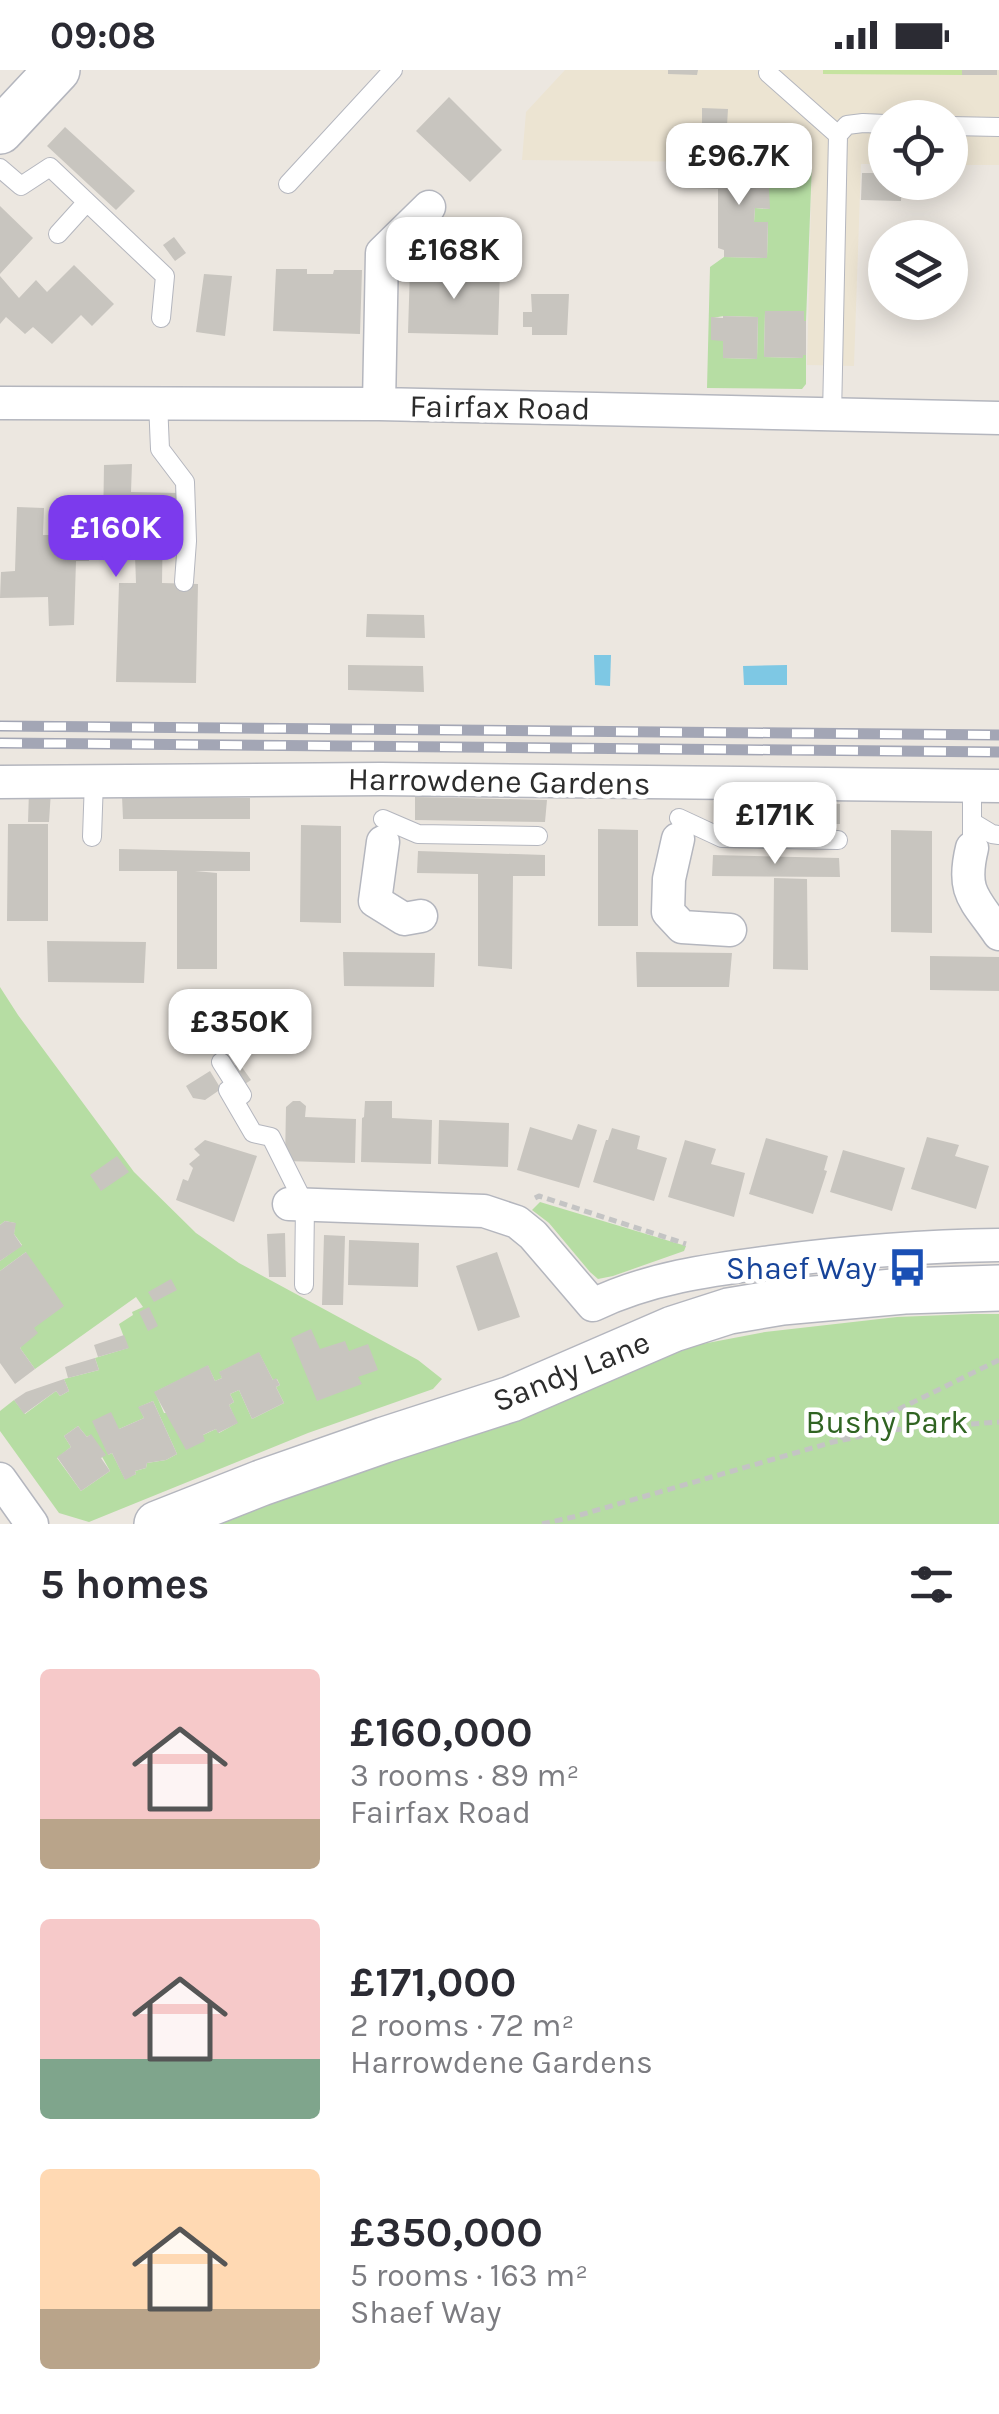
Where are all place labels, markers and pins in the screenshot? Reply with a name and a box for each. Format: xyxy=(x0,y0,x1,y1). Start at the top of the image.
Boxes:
pin: £96.7K xyxy=(658,123,820,208)
pin: £168K xyxy=(384,217,524,302)
pin: £160K xyxy=(46,495,186,580)
pin: £171K xyxy=(705,782,845,867)
pin: £350K xyxy=(170,989,310,1074)
bus stop icon: Shaef Way xyxy=(886,1247,928,1289)
place label: Shaef Way xyxy=(726,1250,877,1287)

